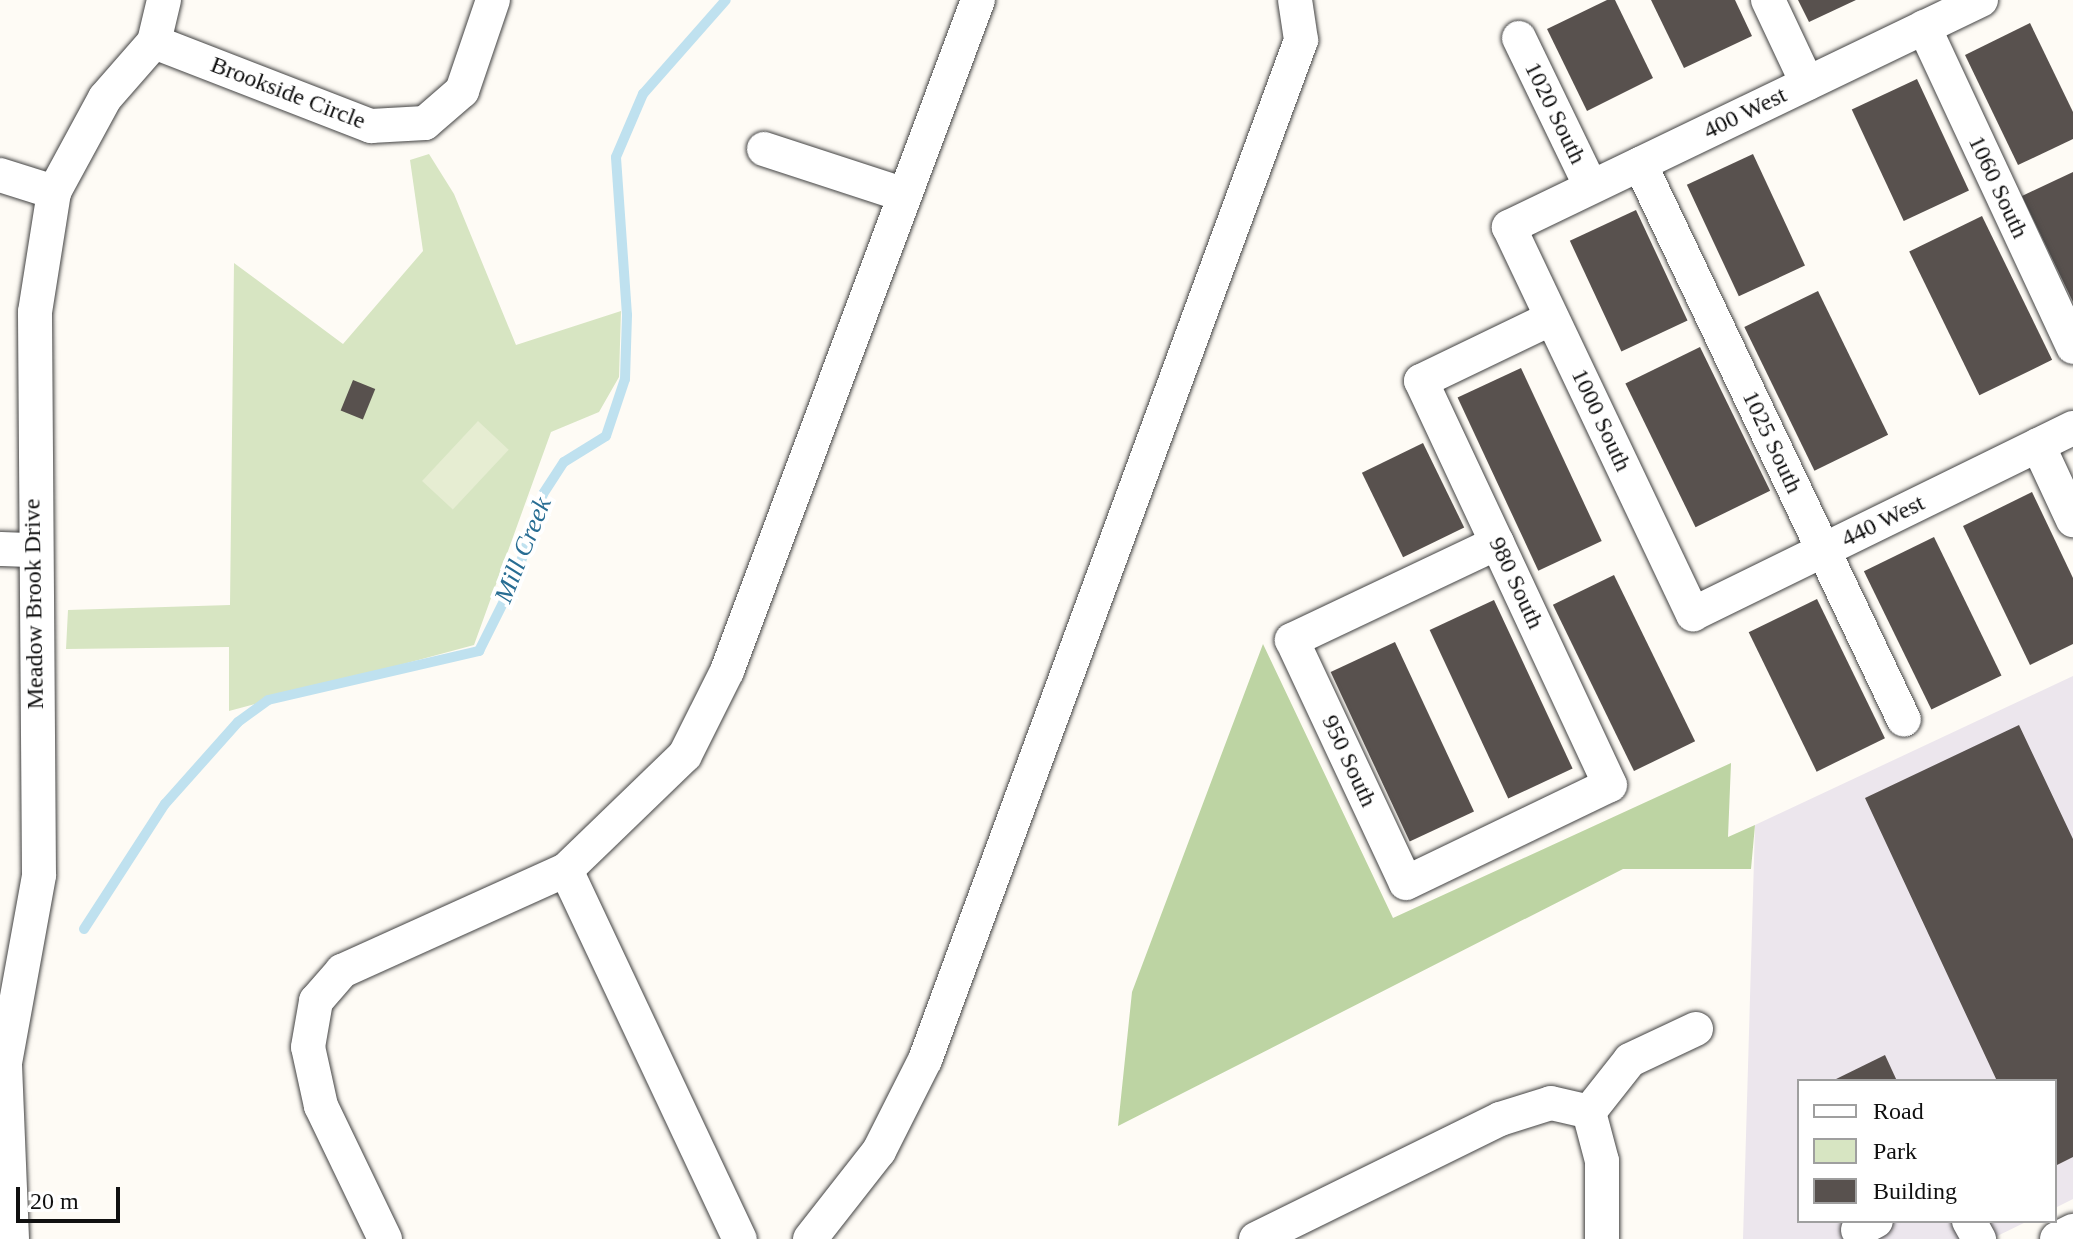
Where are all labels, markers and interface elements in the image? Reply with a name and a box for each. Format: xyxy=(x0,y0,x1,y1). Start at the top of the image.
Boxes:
street label: Brookside Circle xyxy=(207,50,369,136)
street label: 1020 South xyxy=(1518,57,1592,169)
street label: 400 West xyxy=(1699,80,1791,146)
street label: 1060 South xyxy=(1962,131,2034,243)
street label: 1000 South xyxy=(1565,364,1637,476)
street label: 1025 South xyxy=(1736,386,1808,498)
street label: 440 West xyxy=(1837,488,1929,554)
water label: Mill Creek xyxy=(488,493,558,607)
street label: Meadow Brook Drive xyxy=(18,498,50,710)
street label: 980 South xyxy=(1482,532,1550,634)
street label: 950 South xyxy=(1315,710,1383,812)
legend xyxy=(1797,1079,2057,1223)
text: Road xyxy=(1873,1098,1924,1124)
text: Park xyxy=(1873,1138,1917,1164)
scale bar xyxy=(20,1171,124,1221)
text: Building xyxy=(1873,1178,1957,1204)
text: 20 m xyxy=(30,1188,79,1214)

